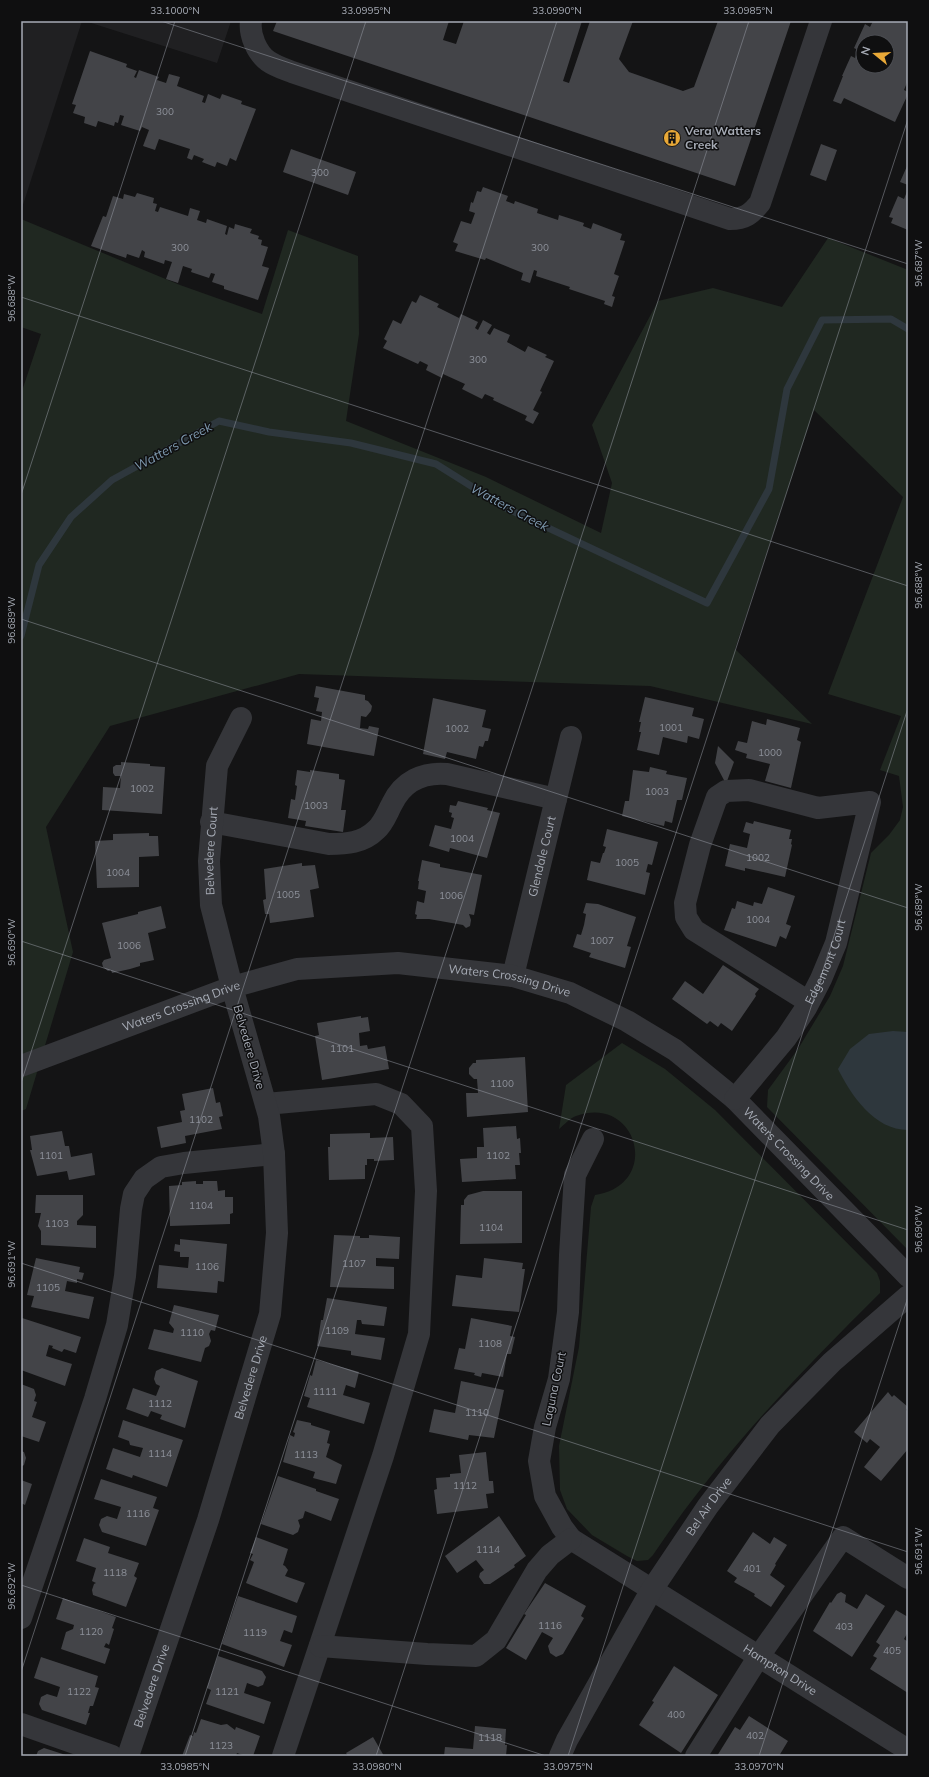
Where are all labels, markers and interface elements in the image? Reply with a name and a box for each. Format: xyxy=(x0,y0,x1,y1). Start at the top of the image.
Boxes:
text: 33.1000°N xyxy=(150,4,200,17)
text: 33.0995°N xyxy=(341,4,391,17)
text: 33.0990°N xyxy=(532,4,582,17)
text: 33.0985°N xyxy=(723,4,773,17)
north arrow xyxy=(855,34,895,74)
text: N xyxy=(858,45,873,57)
house number: 300 xyxy=(156,105,174,118)
place label: Vera Watters Creek xyxy=(684,123,761,152)
building icon: Vera Watters Creek xyxy=(662,128,682,148)
house number: 300 xyxy=(311,166,329,179)
text: 96.687°W xyxy=(912,239,925,287)
house number: 300 xyxy=(171,241,189,254)
house number: 300 xyxy=(531,241,549,254)
text: 96.688°W xyxy=(5,274,18,322)
house number: 300 xyxy=(469,353,487,366)
water label: Watters Creek xyxy=(131,418,215,474)
water label: Watters Creek xyxy=(468,480,552,534)
text: 96.688°W xyxy=(912,561,925,609)
text: 96.689°W xyxy=(5,596,18,644)
house number: 1001 xyxy=(659,721,683,734)
house number: 1002 xyxy=(445,722,469,735)
house number: 1000 xyxy=(758,746,782,759)
house number: 1002 xyxy=(130,782,154,795)
house number: 1003 xyxy=(645,785,669,798)
house number: 1003 xyxy=(304,799,328,812)
street label: Belvedere Court xyxy=(201,806,221,896)
street label: Glendale Court xyxy=(524,814,559,898)
house number: 1004 xyxy=(450,832,474,845)
house number: 1002 xyxy=(746,851,770,864)
house number: 1005 xyxy=(615,856,639,869)
house number: 1004 xyxy=(106,866,130,879)
text: 96.689°W xyxy=(912,883,925,931)
house number: 1005 xyxy=(276,888,300,901)
house number: 1006 xyxy=(439,889,463,902)
house number: 1004 xyxy=(746,913,770,926)
text: 96.690°W xyxy=(5,918,18,966)
street label: Edgemont Court xyxy=(801,918,848,1007)
house number: 1007 xyxy=(590,934,614,947)
house number: 1006 xyxy=(117,939,141,952)
street label: Waters Crossing Drive xyxy=(448,961,572,1000)
street label: Waters Crossing Drive xyxy=(120,977,242,1034)
street label: Belvedere Drive xyxy=(230,1003,269,1091)
house number: 1101 xyxy=(330,1042,354,1055)
house number: 1100 xyxy=(490,1077,514,1090)
street label: Waters Crossing Drive xyxy=(740,1104,838,1203)
house number: 1102 xyxy=(189,1113,213,1126)
house number: 1101 xyxy=(39,1149,63,1162)
house number: 1102 xyxy=(486,1149,510,1162)
house number: 1104 xyxy=(189,1199,213,1212)
text: 96.690°W xyxy=(912,1205,925,1253)
house number: 1103 xyxy=(45,1217,69,1230)
house number: 1104 xyxy=(479,1221,503,1234)
text: 96.691°W xyxy=(5,1240,18,1288)
house number: 1107 xyxy=(342,1257,366,1270)
house number: 1106 xyxy=(195,1260,219,1273)
house number: 1105 xyxy=(36,1281,60,1294)
house number: 1109 xyxy=(325,1324,349,1337)
house number: 1110 xyxy=(180,1326,204,1339)
street label: Belvedere Drive xyxy=(231,1333,270,1421)
house number: 1108 xyxy=(478,1337,502,1350)
street label: Laguna Court xyxy=(538,1350,569,1427)
house number: 1111 xyxy=(313,1385,337,1398)
house number: 1112 xyxy=(148,1397,172,1410)
house number: 1110 xyxy=(465,1406,489,1419)
house number: 1114 xyxy=(148,1447,172,1460)
house number: 1113 xyxy=(294,1448,318,1461)
street label: Bel Air Drive xyxy=(682,1474,735,1538)
house number: 1112 xyxy=(453,1479,477,1492)
house number: 1116 xyxy=(126,1507,150,1520)
text: 96.691°W xyxy=(912,1527,925,1575)
house number: 1114 xyxy=(476,1543,500,1556)
text: 96.692°W xyxy=(5,1562,18,1610)
house number: 401 xyxy=(743,1562,761,1575)
house number: 1118 xyxy=(103,1566,127,1579)
house number: 1116 xyxy=(538,1619,562,1632)
house number: 403 xyxy=(835,1620,853,1633)
house number: 1120 xyxy=(79,1625,103,1638)
house number: 1119 xyxy=(243,1626,267,1639)
street label: Hampton Drive xyxy=(741,1641,820,1698)
street label: Belvedere Drive xyxy=(130,1642,172,1729)
house number: 405 xyxy=(883,1644,901,1657)
house number: 1122 xyxy=(67,1685,91,1698)
house number: 1121 xyxy=(215,1685,239,1698)
house number: 400 xyxy=(667,1708,685,1721)
house number: 402 xyxy=(746,1729,764,1742)
house number: 1118 xyxy=(478,1731,502,1744)
house number: 1123 xyxy=(209,1739,233,1752)
text: 33.0985°N xyxy=(160,1760,210,1773)
text: 33.0980°N xyxy=(352,1760,402,1773)
text: 33.0975°N xyxy=(543,1760,593,1773)
text: 33.0970°N xyxy=(734,1760,784,1773)

